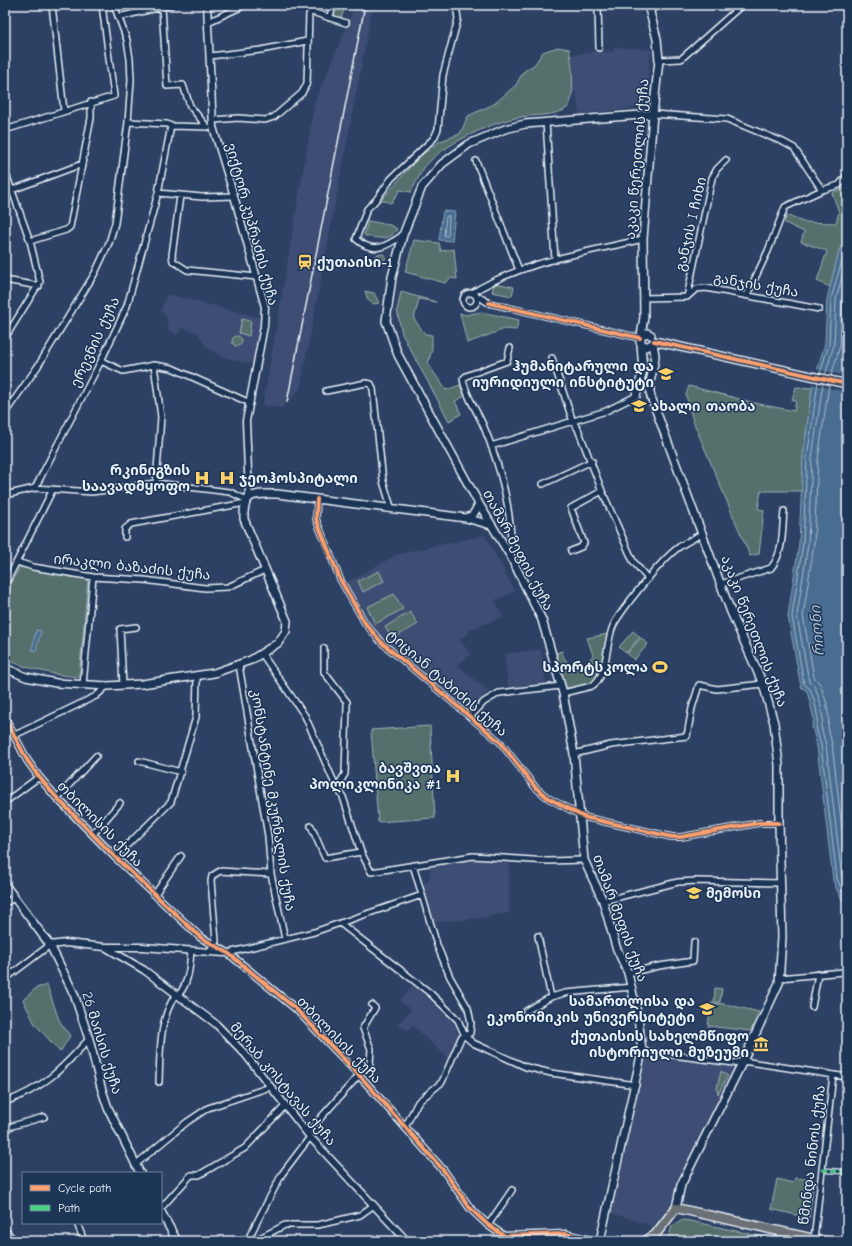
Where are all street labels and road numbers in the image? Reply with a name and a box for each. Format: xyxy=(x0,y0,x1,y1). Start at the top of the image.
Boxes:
street label: აკაკი წერეთლის ქუჩა xyxy=(622,78,652,240)
street label: ვიქტორ კუპრაძის ქუჩა xyxy=(222,141,282,307)
street label: განჯის I ჩიხი xyxy=(672,175,710,273)
street label: განჯის ქუჩა xyxy=(712,269,800,301)
street label: ერევნის ქუჩა xyxy=(67,294,123,390)
street label: თამარ მეფის ქუჩა xyxy=(479,487,557,613)
street label: ირაკლი ბაზაძის ქუჩა xyxy=(53,550,211,584)
street label: აკაკი წერეთლის ქუჩა xyxy=(717,553,791,709)
street label: ტიციან ტაბიძის ქუჩა xyxy=(383,626,511,740)
street label: კონსტანტინე მკურნალის ქუჩა xyxy=(247,688,299,912)
street label: თბილისის ქუჩა xyxy=(54,778,146,870)
street label: თამარ მეფის ქუჩა xyxy=(589,852,651,984)
street label: 26 მაისის ქუჩა xyxy=(78,990,126,1096)
street label: თბილისის ქუჩა xyxy=(293,993,385,1087)
street label: მერაბ კოსტავას ქუჩა xyxy=(226,1019,340,1149)
street label: წმინდა ნინოს ქუჩა xyxy=(795,1084,829,1226)

